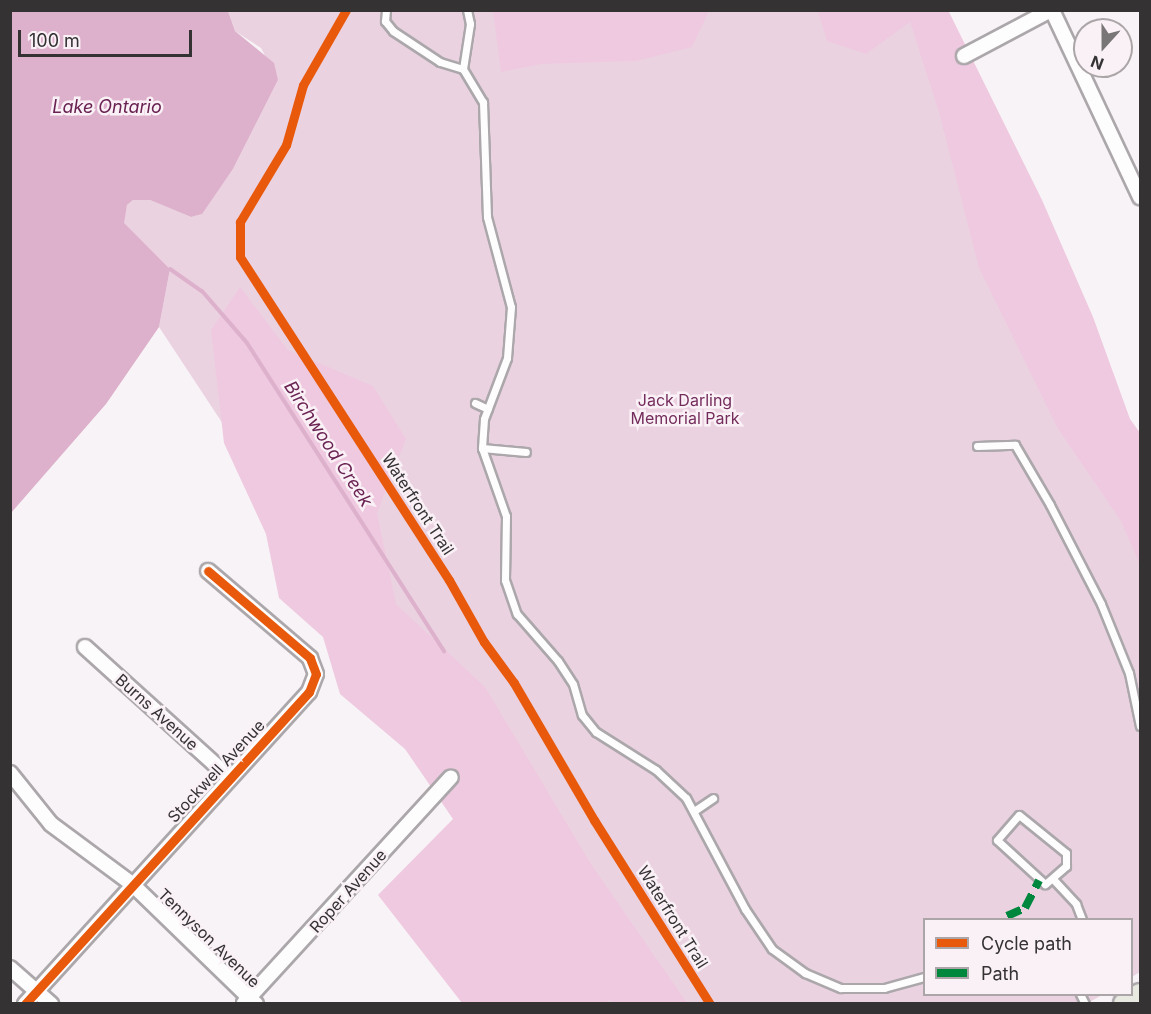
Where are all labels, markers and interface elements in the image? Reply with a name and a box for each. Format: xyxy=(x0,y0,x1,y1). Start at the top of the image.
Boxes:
scale bar xyxy=(21,18,195,56)
north arrow xyxy=(1073,18,1133,78)
text: 100 m xyxy=(29,30,80,51)
text: N xyxy=(1088,51,1107,74)
water label: Lake Ontario xyxy=(52,96,162,118)
water label: Birchwood Creek xyxy=(279,377,377,511)
park label: Jack Darling Memorial Park xyxy=(630,390,740,428)
street label: Waterfront Trail xyxy=(378,450,458,558)
street label: Burns Avenue xyxy=(112,670,202,754)
street label: Stockwell Avenue xyxy=(163,716,269,826)
street label: Roper Avenue xyxy=(306,845,390,937)
street label: Waterfront Trail xyxy=(634,862,712,972)
street label: Tennyson Avenue xyxy=(154,884,264,992)
legend xyxy=(923,918,1133,996)
text: Cycle path xyxy=(981,933,1072,954)
text: Path xyxy=(981,963,1019,984)

